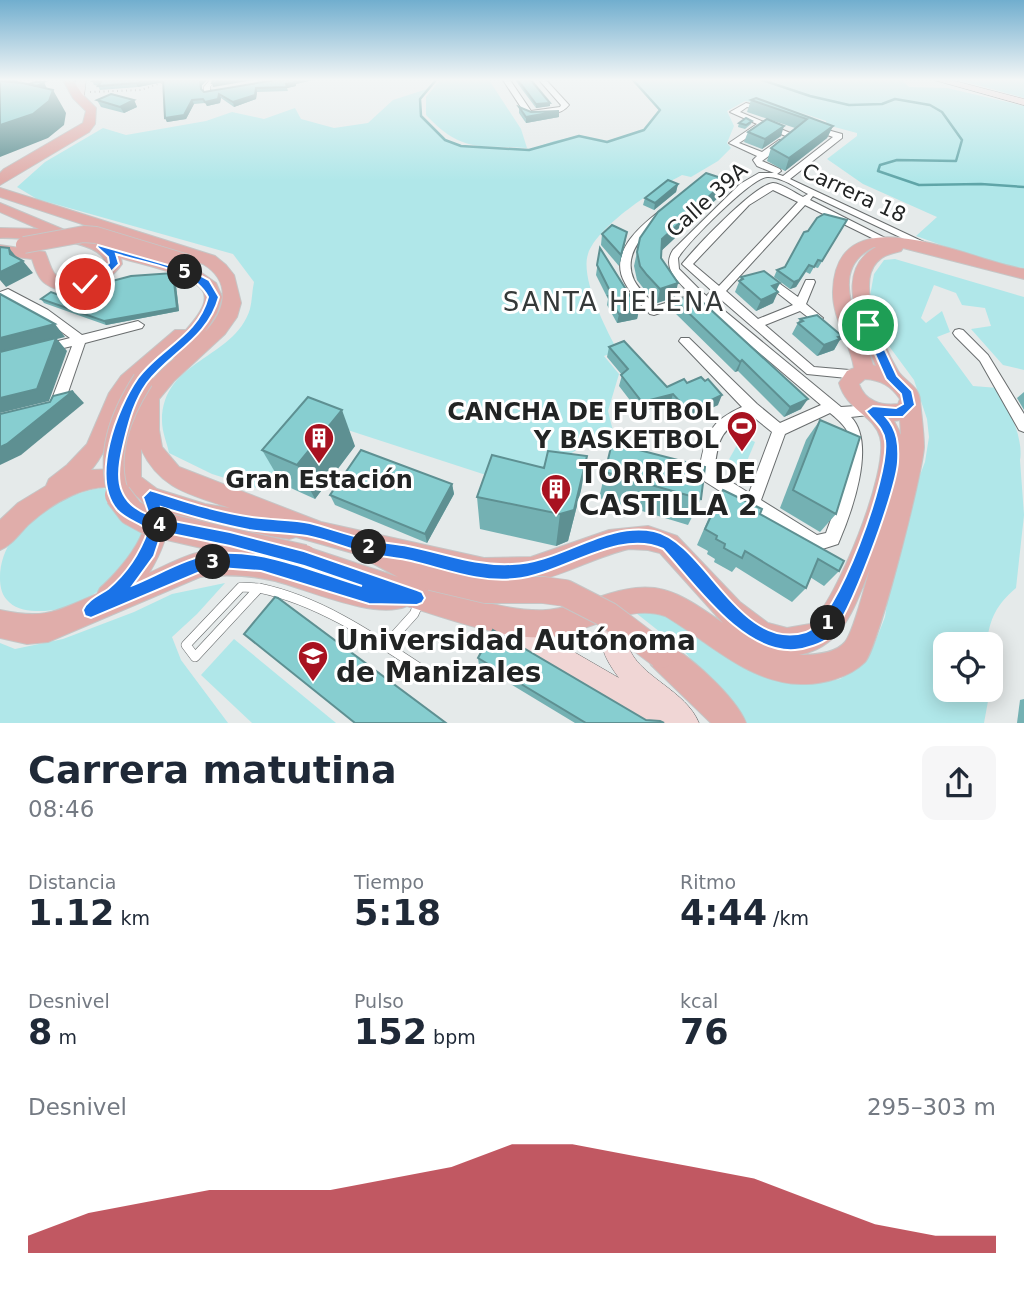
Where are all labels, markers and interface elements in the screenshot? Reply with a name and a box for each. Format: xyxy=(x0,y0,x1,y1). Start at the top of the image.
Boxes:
street label: Calle 39A xyxy=(662,157,753,242)
street label: Carrera 18 xyxy=(798,159,910,227)
pin xyxy=(55,254,115,314)
pin: 5 xyxy=(168,254,202,290)
text: 5 xyxy=(178,260,191,282)
icon: check xyxy=(66,265,104,303)
district label: SANTA HELENA xyxy=(503,287,725,317)
pin xyxy=(838,295,898,355)
icon: arrive xyxy=(849,306,887,344)
place label: CANCHA DE FUTBOL Y BASKETBOL xyxy=(447,398,719,454)
sports icon: CANCHA DE FUTBOL Y BASKETBOL xyxy=(725,409,759,453)
building icon: Gran Estación xyxy=(302,421,336,465)
place label: TORRES DE CASTILLA 2 xyxy=(579,457,758,522)
place label: Gran Estación xyxy=(225,466,413,494)
building icon: TORRES DE CASTILLA 2 xyxy=(539,472,573,516)
pin: 4 xyxy=(142,508,178,542)
text: 4 xyxy=(153,513,166,535)
pin: 2 xyxy=(352,530,386,564)
text: 2 xyxy=(362,535,375,557)
pin: 3 xyxy=(196,544,230,580)
text: 3 xyxy=(206,550,219,572)
pin: 1 xyxy=(810,606,846,640)
text: 1 xyxy=(821,611,834,633)
place label: Universidad Autónoma de Manizales xyxy=(336,624,696,689)
map controls xyxy=(933,632,1003,702)
button: locate xyxy=(933,632,1003,702)
school or university icon: Universidad Autónoma de Manizales xyxy=(296,639,330,683)
button: share xyxy=(922,746,996,820)
text: Carrera matutina xyxy=(28,748,397,792)
text: 08:46 xyxy=(28,796,94,822)
text: Distancia xyxy=(28,871,116,893)
text: Tiempo xyxy=(354,871,424,893)
text: Ritmo xyxy=(680,871,736,893)
text: 1.12 xyxy=(28,893,114,933)
text: 5:18 xyxy=(354,893,441,933)
text: 4:44 xyxy=(680,893,767,933)
text: km xyxy=(114,907,150,929)
text: /km xyxy=(767,907,809,929)
text: Desnivel xyxy=(28,990,110,1012)
text: Pulso xyxy=(354,990,404,1012)
text: kcal xyxy=(680,990,718,1012)
text: 8 xyxy=(28,1012,52,1052)
text: 152 xyxy=(354,1012,427,1052)
text: 76 xyxy=(680,1012,729,1052)
text: m xyxy=(52,1026,77,1048)
text: bpm xyxy=(427,1026,476,1048)
text: Desnivel xyxy=(28,1094,127,1120)
text: 295–303 m xyxy=(867,1094,996,1120)

